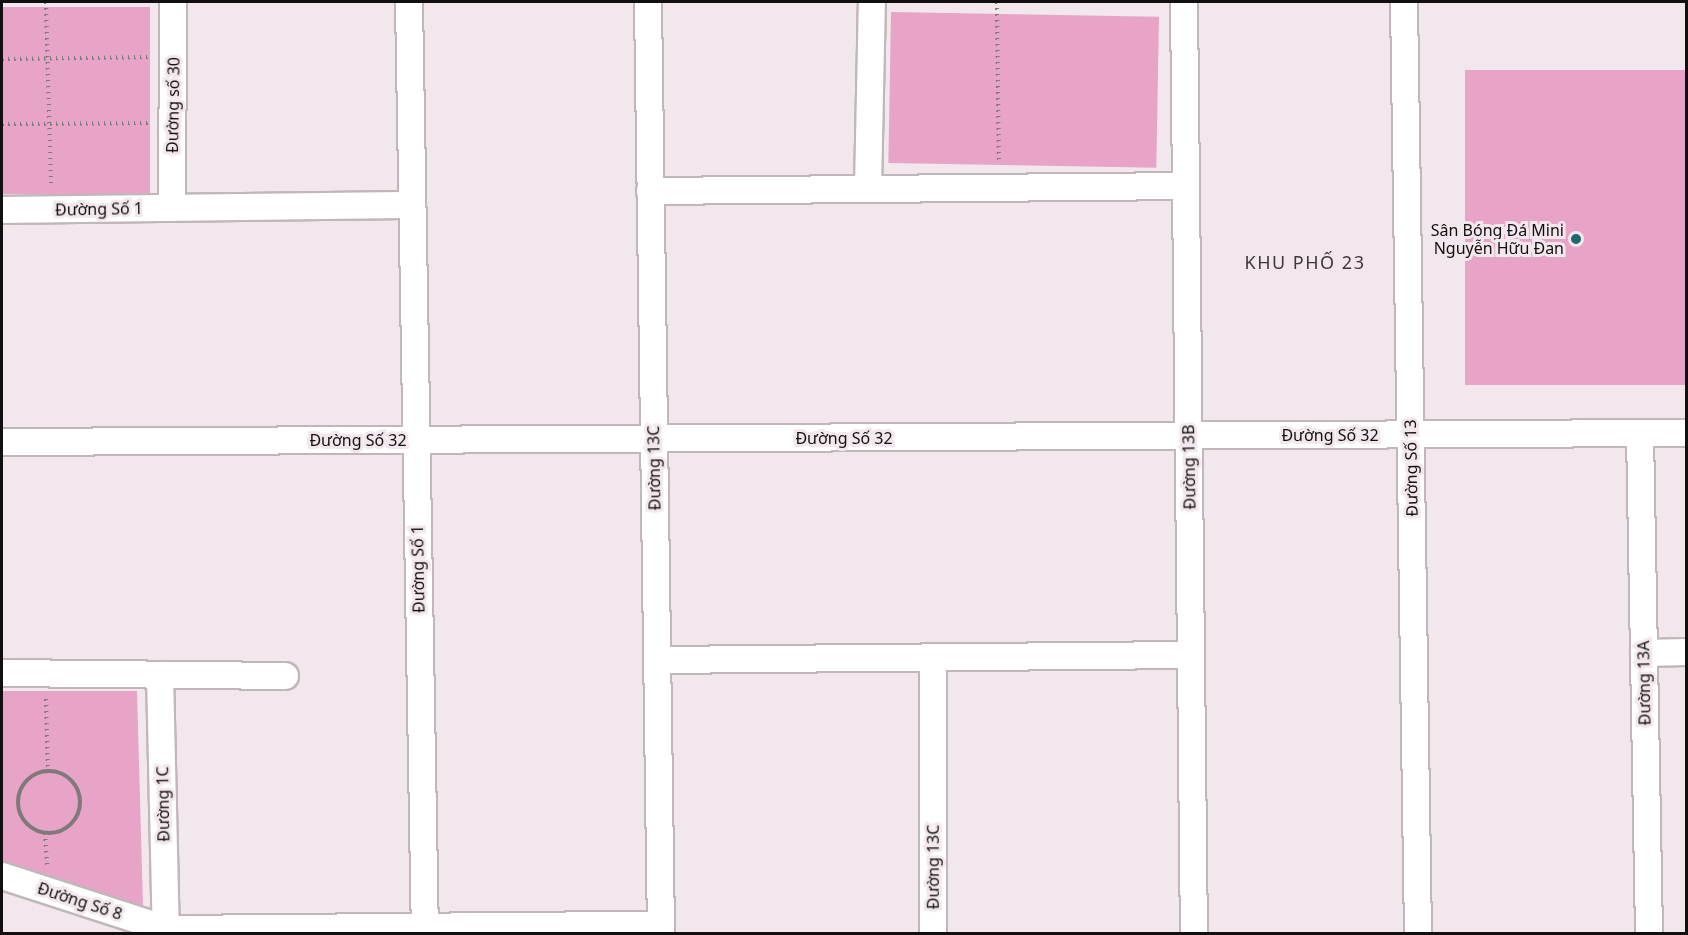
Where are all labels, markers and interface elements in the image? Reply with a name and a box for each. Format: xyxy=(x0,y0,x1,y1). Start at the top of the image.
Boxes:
street label: Đường số 30 xyxy=(163,57,183,153)
street label: Đường Số 1 xyxy=(55,199,143,219)
place label: Sân Bóng Đá Mini Nguyễn Hữu Đan xyxy=(1431,220,1564,258)
marker: Sân Bóng Đá Mini Nguyễn Hữu Đan xyxy=(1569,232,1583,246)
district label: KHU PHỐ 23 xyxy=(1245,251,1365,273)
street label: Đường Số 13 xyxy=(1401,419,1421,517)
street label: Đường 13B xyxy=(1179,424,1199,510)
street label: Đường Số 32 xyxy=(1281,425,1379,445)
street label: Đường 13C xyxy=(644,426,664,510)
street label: Đường Số 32 xyxy=(795,428,893,448)
street label: Đường Số 32 xyxy=(309,430,407,450)
street label: Đường Số 1 xyxy=(408,525,428,613)
street label: Đường 13A xyxy=(1634,640,1654,726)
street label: Đường 1C xyxy=(153,766,173,842)
street label: Đường 13C xyxy=(923,825,943,909)
street label: Đường Số 8 xyxy=(35,878,125,924)

